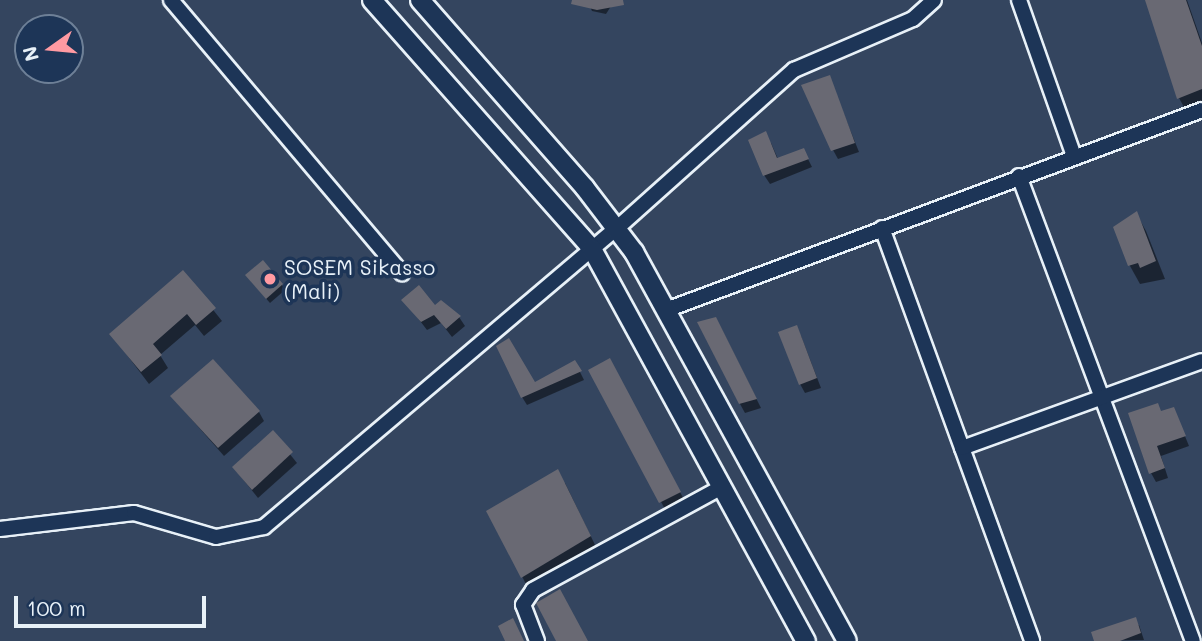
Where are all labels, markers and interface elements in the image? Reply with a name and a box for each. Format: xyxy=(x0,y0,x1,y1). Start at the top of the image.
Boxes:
north arrow xyxy=(14,14,84,84)
text: N xyxy=(16,44,44,64)
place label: SOSEM Sikasso (Mali) xyxy=(284,254,435,304)
marker: SOSEM Sikasso (Mali) xyxy=(262,271,278,287)
scale bar xyxy=(18,582,210,626)
text: 100 m xyxy=(27,594,86,621)

